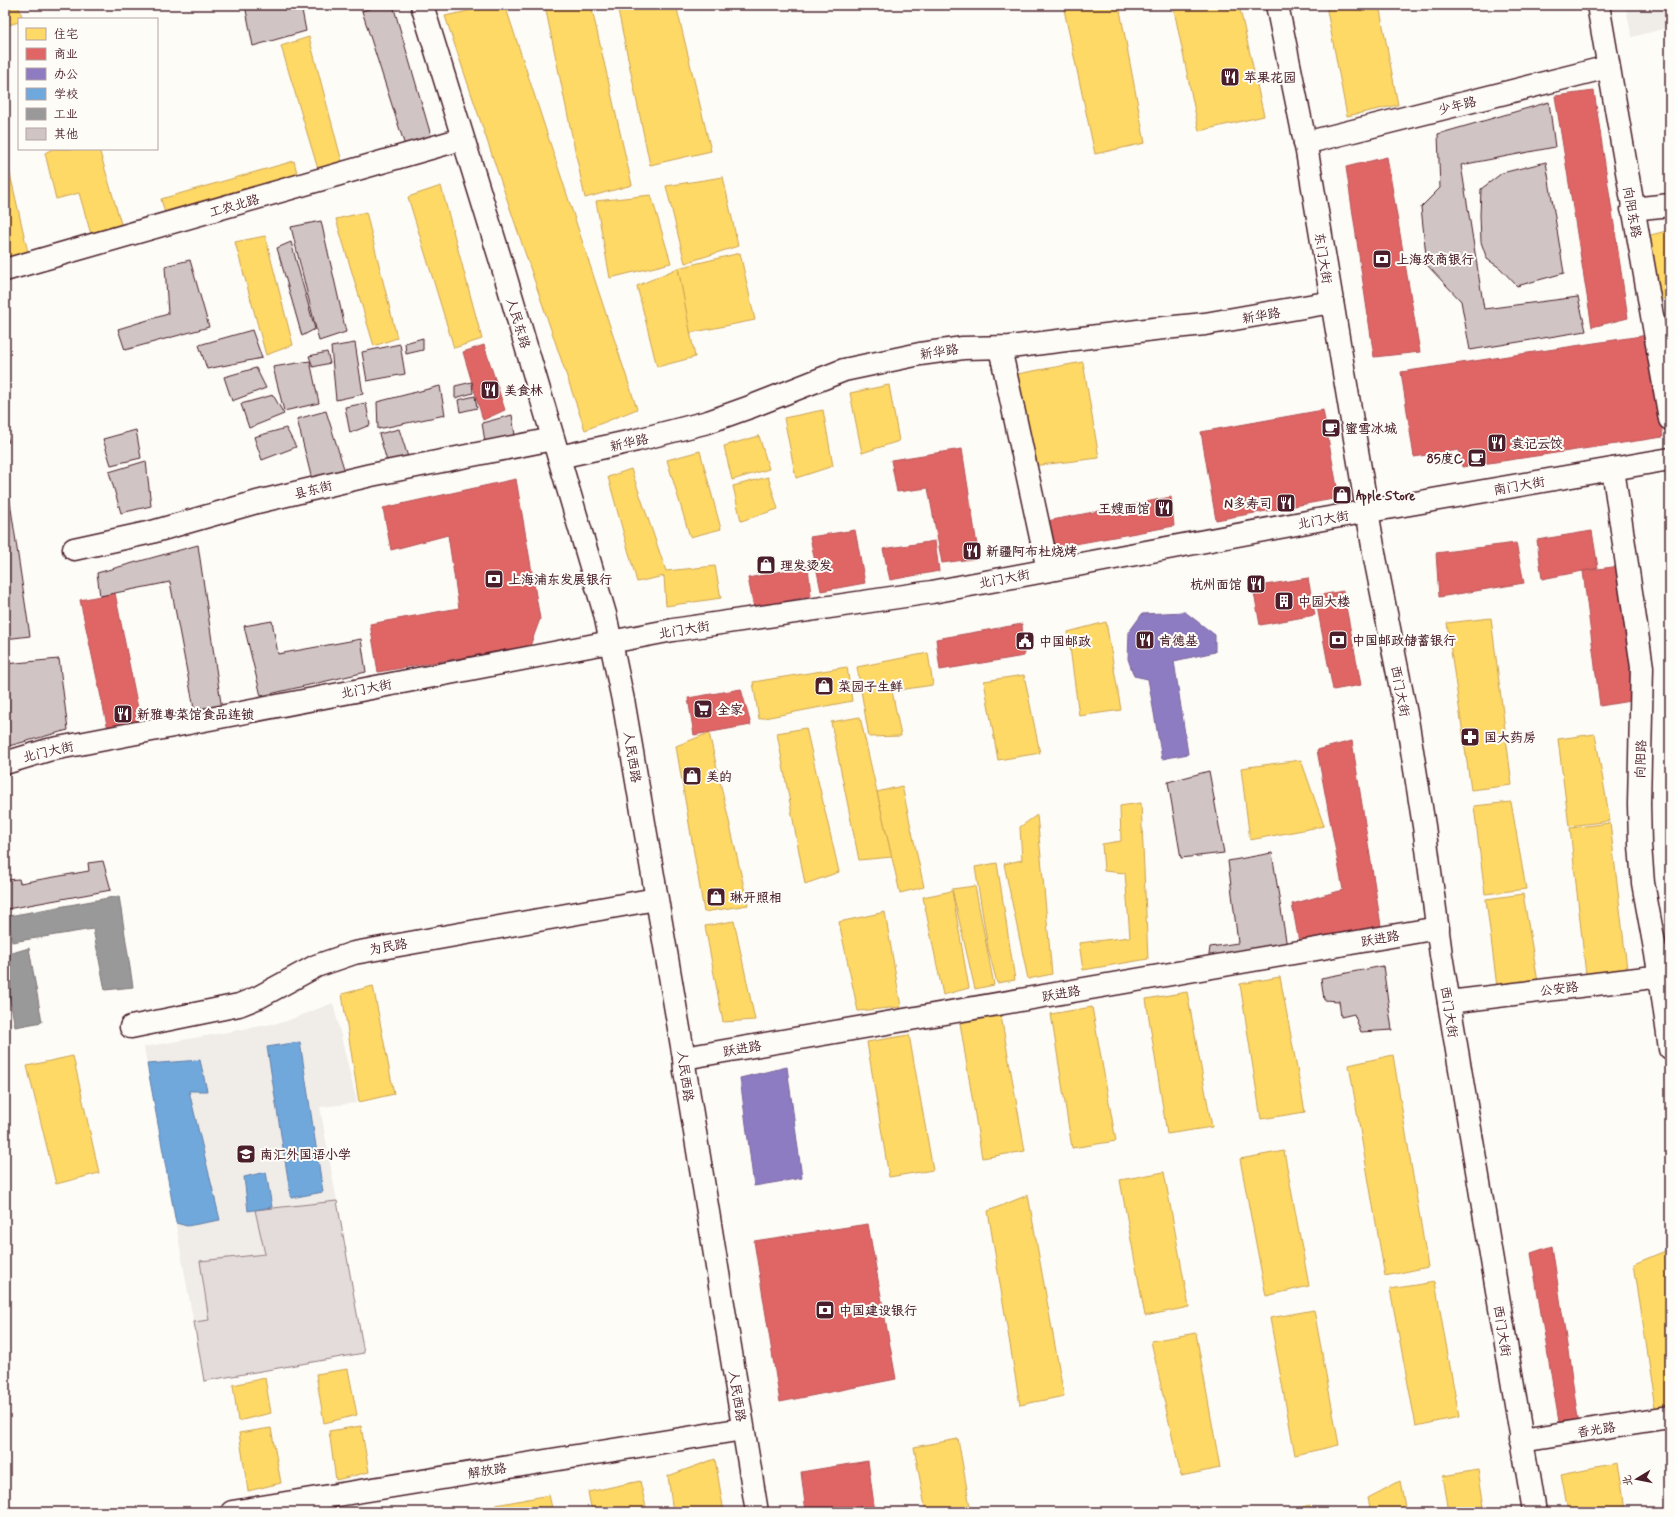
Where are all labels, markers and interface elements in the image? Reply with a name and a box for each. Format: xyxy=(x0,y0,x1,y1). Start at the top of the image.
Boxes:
legend xyxy=(18,18,158,150)
text: 住宅 xyxy=(54,27,78,43)
text: 商业 xyxy=(54,47,78,63)
restaurant icon: 苹果花园 xyxy=(1219,66,1241,88)
text: 办公 xyxy=(54,67,78,83)
place label: 苹果花园 xyxy=(1244,70,1296,87)
text: 学校 xyxy=(54,87,78,103)
street label: 少年路 xyxy=(1436,93,1478,119)
text: 工业 xyxy=(54,107,78,123)
text: 其他 xyxy=(54,127,78,143)
street label: 向阳东路 xyxy=(1619,185,1644,239)
street label: 工农北路 xyxy=(207,191,262,222)
street label: 东门大街 xyxy=(1310,231,1335,285)
bank icon: 上海农商银行 xyxy=(1371,248,1393,270)
place label: 上海农商银行 xyxy=(1396,252,1474,269)
street label: 人民东路 xyxy=(502,296,533,351)
street label: 新华路 xyxy=(1241,305,1282,328)
street label: 新华路 xyxy=(919,341,960,364)
restaurant icon: 美食林 xyxy=(479,379,501,401)
place label: 美食林 xyxy=(504,383,543,400)
cafe icon: 蜜雪冰城 xyxy=(1320,417,1342,439)
place label: 蜜雪冰城 xyxy=(1345,421,1397,438)
street label: 新华路 xyxy=(608,431,650,456)
restaurant icon: 袁记云饺 xyxy=(1486,432,1508,454)
place label: 袁记云饺 xyxy=(1511,436,1563,453)
cafe icon: 85度C xyxy=(1466,447,1488,469)
place label: 85度C xyxy=(1426,451,1464,468)
street label: 南门大街 xyxy=(1492,474,1546,499)
street label: 县东街 xyxy=(292,477,334,503)
shop icon: Apple Store xyxy=(1331,484,1353,506)
place label: Apple Store xyxy=(1356,488,1415,506)
restaurant icon: N多寿司 xyxy=(1275,492,1297,514)
place label: N多寿司 xyxy=(1224,496,1272,513)
restaurant icon: 王嫂面馆 xyxy=(1153,497,1175,519)
place label: 王嫂面馆 xyxy=(1098,501,1150,518)
street label: 北门大街 xyxy=(1296,508,1350,533)
restaurant icon: 新疆阿布杜烧烤 xyxy=(961,540,983,562)
place label: 新疆阿布杜烧烤 xyxy=(986,544,1077,561)
shop icon: 理发烫发 xyxy=(755,554,777,576)
place label: 理发烫发 xyxy=(780,558,832,575)
street label: 北门大街 xyxy=(977,566,1031,593)
bank icon: 上海浦东发展银行 xyxy=(483,568,505,590)
place label: 上海浦东发展银行 xyxy=(508,572,612,589)
restaurant icon: 杭州面馆 xyxy=(1245,573,1267,595)
place label: 杭州面馆 xyxy=(1190,577,1242,594)
building icon: 中园大楼 xyxy=(1273,590,1295,612)
place label: 中园大楼 xyxy=(1298,594,1350,611)
street label: 北门大街 xyxy=(657,618,711,643)
restaurant icon: 肯德基 xyxy=(1134,629,1156,651)
bank icon: 中国邮政储蓄银行 xyxy=(1327,629,1349,651)
public building icon: 中国邮政 xyxy=(1014,630,1036,652)
place label: 肯德基 xyxy=(1159,633,1198,650)
place label: 中国邮政储蓄银行 xyxy=(1352,633,1456,650)
place label: 中国邮政 xyxy=(1039,634,1091,651)
street label: 西门大街 xyxy=(1386,664,1413,718)
shop icon: 菜园子生鲜 xyxy=(813,675,835,697)
street label: 北门大街 xyxy=(339,676,393,703)
place label: 菜园子生鲜 xyxy=(838,679,903,696)
supermarket icon: 全家 xyxy=(692,698,714,720)
place label: 全家 xyxy=(717,702,743,719)
restaurant icon: 新雅粤菜馆食品连锁 xyxy=(112,703,134,725)
place label: 新雅粤菜馆食品连锁 xyxy=(137,707,254,724)
pharmacy icon: 国大药房 xyxy=(1459,726,1481,748)
street label: 人民西路 xyxy=(619,730,644,784)
place label: 国大药房 xyxy=(1484,730,1536,747)
street label: 北门大街 xyxy=(21,738,76,767)
street label: 向阳路 xyxy=(1632,739,1651,779)
shop icon: 美的 xyxy=(681,765,703,787)
place label: 美的 xyxy=(706,769,732,786)
shop icon: 琳开照相 xyxy=(705,886,727,908)
place label: 琳开照相 xyxy=(730,890,782,907)
street label: 跃进路 xyxy=(1360,928,1401,951)
street label: 为民路 xyxy=(368,936,409,959)
street label: 公安路 xyxy=(1539,979,1580,1000)
street label: 跃进路 xyxy=(1041,983,1082,1006)
street label: 西门大街 xyxy=(1436,985,1461,1039)
street label: 跃进路 xyxy=(722,1038,763,1061)
street label: 人民西路 xyxy=(672,1049,697,1103)
school or university icon: 南汇外国语小学 xyxy=(235,1143,257,1165)
place label: 南汇外国语小学 xyxy=(260,1147,351,1164)
bank icon: 中国建设银行 xyxy=(814,1299,836,1321)
place label: 中国建设银行 xyxy=(839,1303,917,1320)
street label: 西门大街 xyxy=(1489,1304,1514,1358)
street label: 人民西路 xyxy=(724,1369,749,1423)
street label: 香光路 xyxy=(1576,1419,1617,1442)
north arrow xyxy=(1617,1459,1657,1499)
street label: 解放路 xyxy=(467,1460,508,1483)
text: 北 xyxy=(1620,1474,1636,1487)

